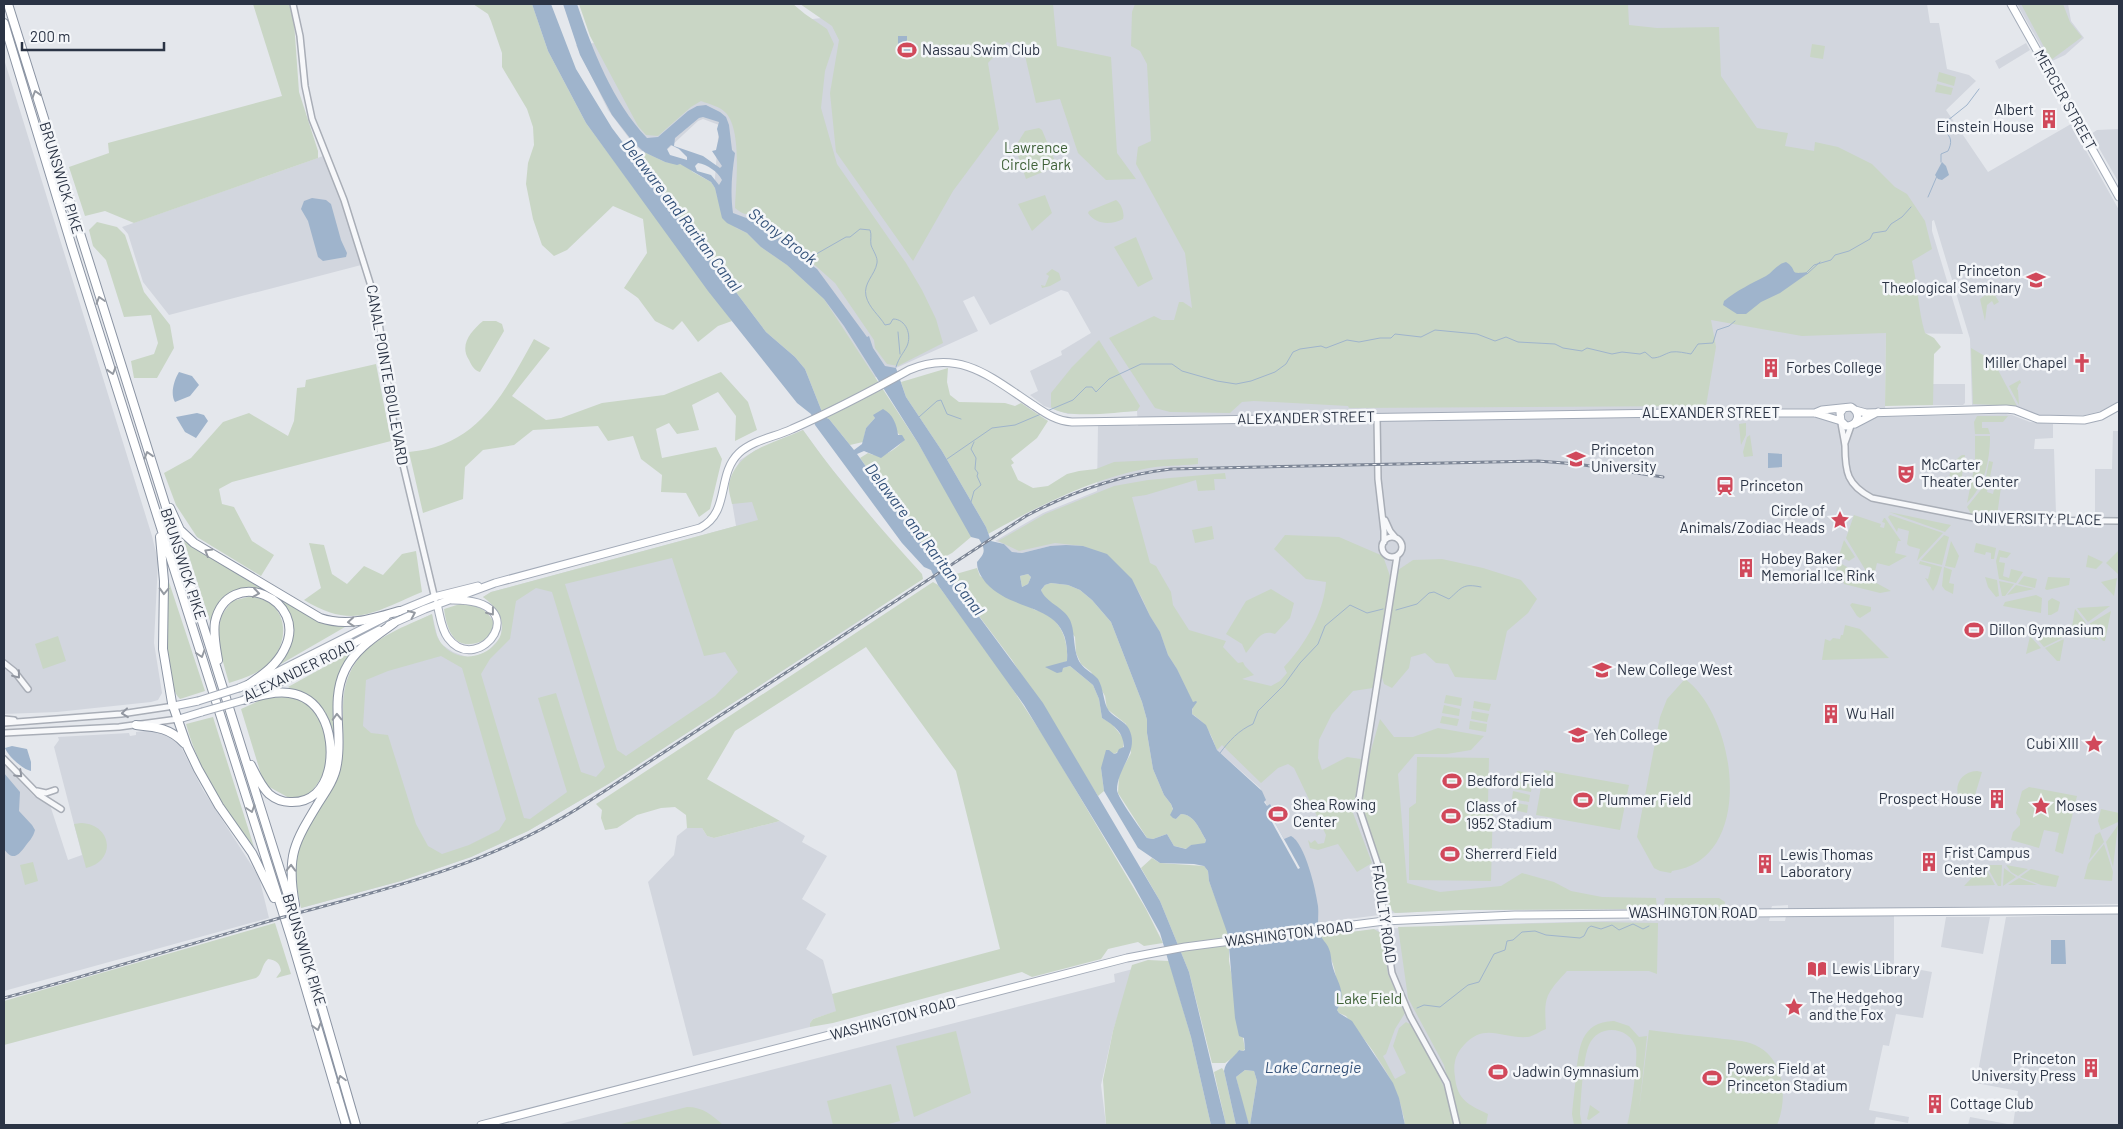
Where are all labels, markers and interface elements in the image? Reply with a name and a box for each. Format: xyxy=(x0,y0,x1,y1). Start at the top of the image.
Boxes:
scale bar xyxy=(22,20,165,52)
text: 200 m xyxy=(30,27,70,45)
sports icon: Nassau Swim Club xyxy=(896,39,918,61)
place label: Nassau Swim Club xyxy=(922,40,1040,58)
street label: MERCER STREET xyxy=(2031,46,2101,153)
one-way arrow xyxy=(31,91,41,99)
place label: Albert Einstein House xyxy=(1936,100,2034,135)
building icon: Albert Einstein House xyxy=(2038,108,2060,130)
street label: BRUNSWICK PIKE xyxy=(36,119,88,236)
water label: Delaware and Raritan Canal xyxy=(619,135,746,295)
park label: Lawrence Circle Park xyxy=(1001,138,1071,173)
water label: Stony Brook xyxy=(745,203,821,268)
place label: Princeton Theological Seminary xyxy=(1881,261,2021,296)
school or university icon: Princeton Theological Seminary xyxy=(2025,269,2047,291)
street label: CANAL POINTE BOULEVARD xyxy=(363,283,413,467)
one-way arrow xyxy=(95,296,105,304)
church icon: Miller Chapel xyxy=(2071,352,2093,374)
place label: Miller Chapel xyxy=(1985,353,2067,371)
building icon: Forbes College xyxy=(1760,357,1782,379)
place label: Forbes College xyxy=(1786,358,1882,376)
one-way arrow xyxy=(106,366,116,374)
street label: ALEXANDER STREET xyxy=(1642,403,1780,421)
street label: ALEXANDER STREET xyxy=(1237,407,1375,427)
place label: Princeton University xyxy=(1591,440,1656,475)
school or university icon: Princeton University xyxy=(1565,448,1587,470)
one-way arrow xyxy=(144,451,154,459)
place label: McCarter Theater Center xyxy=(1921,455,2019,490)
water label: Delaware and Raritan Canal xyxy=(862,459,989,619)
theatre icon: McCarter Theater Center xyxy=(1895,463,1917,485)
station icon: Princeton xyxy=(1714,475,1736,497)
place label: Princeton xyxy=(1740,476,1803,494)
place label: Circle of Animals/Zodiac Heads xyxy=(1680,501,1825,536)
street label: BRUNSWICK PIKE xyxy=(157,506,210,622)
street label: UNIVERSITY PLACE xyxy=(1974,508,2102,528)
place icon: Circle of Animals/Zodiac Heads xyxy=(1829,509,1851,531)
one-way arrow xyxy=(204,548,213,558)
place label: Hobey Baker Memorial Ice Rink xyxy=(1761,549,1875,584)
building icon: Hobey Baker Memorial Ice Rink xyxy=(1735,557,1757,579)
one-way arrow xyxy=(252,587,260,598)
one-way arrow xyxy=(159,588,169,595)
one-way arrow xyxy=(485,606,494,615)
one-way arrow xyxy=(407,610,416,621)
one-way arrow xyxy=(347,616,355,627)
sports icon: Dillon Gymnasium xyxy=(1963,619,1985,641)
place label: Dillon Gymnasium xyxy=(1989,620,2104,638)
street label: ALEXANDER ROAD xyxy=(240,635,357,705)
one-way arrow xyxy=(196,650,206,658)
school or university icon: New College West xyxy=(1591,659,1613,681)
place label: New College West xyxy=(1617,660,1733,678)
one-way arrow xyxy=(12,669,20,678)
building icon: Wu Hall xyxy=(1820,703,1842,725)
place label: Wu Hall xyxy=(1846,704,1894,722)
one-way arrow xyxy=(121,707,129,718)
one-way arrow xyxy=(332,713,343,721)
school or university icon: Yeh College xyxy=(1567,724,1589,746)
place label: Yeh College xyxy=(1593,725,1668,743)
place icon: Cubi XIII xyxy=(2083,733,2105,755)
place label: Cubi XIII xyxy=(2026,734,2079,752)
one-way arrow xyxy=(13,768,22,777)
sports icon: Bedford Field xyxy=(1441,770,1463,792)
place label: Bedford Field xyxy=(1467,771,1554,789)
building icon: Prospect House xyxy=(1986,788,2008,810)
sports icon: Plummer Field xyxy=(1572,789,1594,811)
place label: Prospect House xyxy=(1879,789,1982,807)
place label: Plummer Field xyxy=(1598,790,1692,808)
place label: Shea Rowing Center xyxy=(1293,795,1376,830)
place icon: Moses xyxy=(2030,795,2052,817)
place label: Moses xyxy=(2056,796,2097,814)
place label: Class of 1952 Stadium xyxy=(1466,797,1552,832)
sports icon: Shea Rowing Center xyxy=(1267,803,1289,825)
one-way arrow xyxy=(245,805,255,813)
sports icon: Class of 1952 Stadium xyxy=(1440,805,1462,827)
sports icon: Sherrerd Field xyxy=(1439,843,1461,865)
place label: Frist Campus Center xyxy=(1944,843,2030,878)
place label: Sherrerd Field xyxy=(1465,844,1557,862)
place label: Lewis Thomas Laboratory xyxy=(1780,845,1873,880)
building icon: Frist Campus Center xyxy=(1918,851,1940,873)
building icon: Lewis Thomas Laboratory xyxy=(1754,853,1776,875)
street label: FACULTY ROAD xyxy=(1369,863,1401,964)
one-way arrow xyxy=(286,864,296,872)
street label: BRUNSWICK PIKE xyxy=(279,891,331,1008)
street label: WASHINGTON ROAD xyxy=(1628,903,1758,921)
street label: WASHINGTON ROAD xyxy=(1224,916,1354,950)
library icon: Lewis Library xyxy=(1806,958,1828,980)
place label: Lewis Library xyxy=(1832,959,1920,977)
place label: The Hedgehog and the Fox xyxy=(1809,988,1903,1023)
park label: Lake Field xyxy=(1336,989,1402,1007)
street label: WASHINGTON ROAD xyxy=(828,993,957,1043)
place icon: The Hedgehog and the Fox xyxy=(1783,996,1805,1018)
one-way arrow xyxy=(311,1023,322,1031)
place label: Princeton University Press xyxy=(1971,1049,2076,1084)
water label: Lake Carnegie xyxy=(1265,1057,1361,1076)
building icon: Princeton University Press xyxy=(2080,1057,2102,1079)
place label: Powers Field at Princeton Stadium xyxy=(1727,1059,1848,1094)
sports icon: Jadwin Gymnasium xyxy=(1487,1061,1509,1083)
place label: Jadwin Gymnasium xyxy=(1513,1062,1639,1080)
sports icon: Powers Field at Princeton Stadium xyxy=(1701,1067,1723,1089)
one-way arrow xyxy=(337,1075,347,1083)
building icon: Cottage Club xyxy=(1924,1093,1946,1115)
place label: Cottage Club xyxy=(1950,1094,2034,1112)

